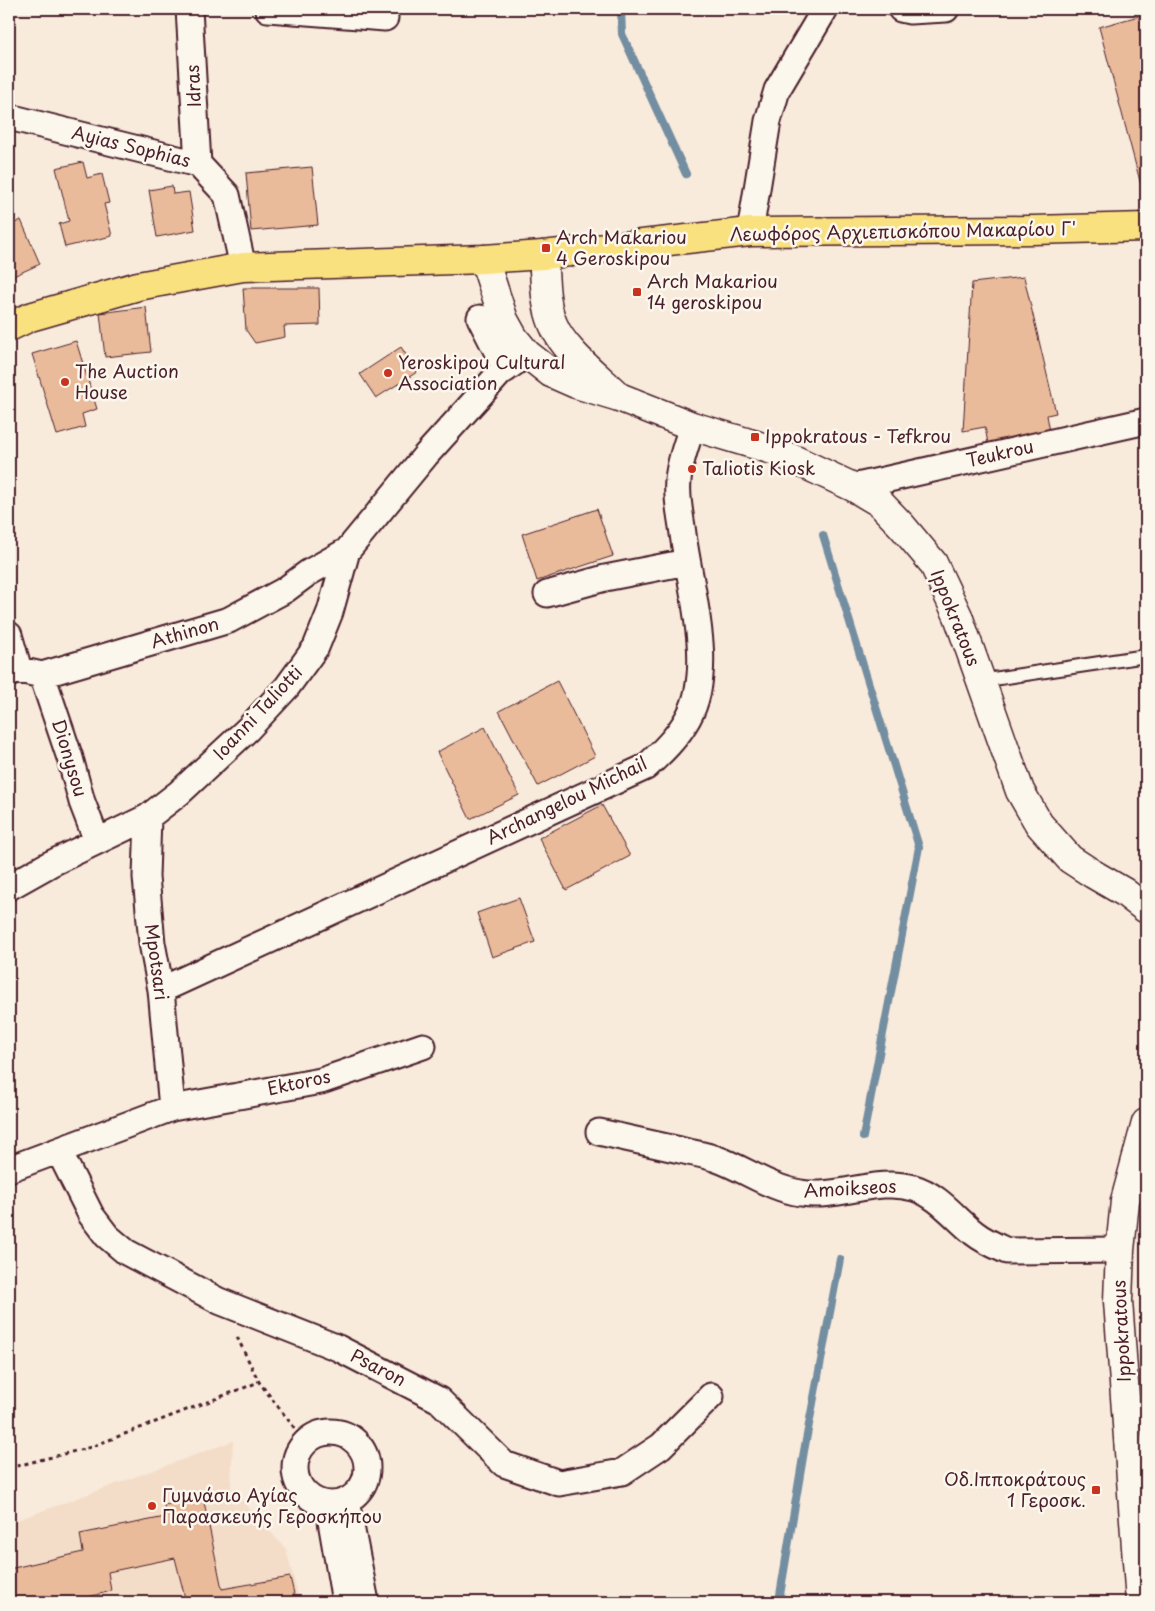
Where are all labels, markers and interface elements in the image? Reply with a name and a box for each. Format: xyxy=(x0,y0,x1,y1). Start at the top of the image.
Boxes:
street label: Idras xyxy=(178,64,207,108)
street label: Ayias Sophias xyxy=(69,118,193,173)
street label: Λεωφόρος Αρχιεπισκόπου Μακαρίου Γ' xyxy=(730,214,1076,247)
place label: Arch Makariou 4 Geroskipou xyxy=(556,223,687,271)
marker: Arch Makariou 4 Geroskipou xyxy=(540,242,552,254)
place label: Arch Makariou 14 geroskipou xyxy=(647,267,778,315)
marker: Arch Makariou 14 geroskipou xyxy=(631,286,643,298)
place label: Yeroskipou Cultural Association xyxy=(398,348,565,396)
place label: The Auction House xyxy=(75,357,179,405)
marker: Yeroskipou Cultural Association xyxy=(382,367,394,379)
marker: The Auction House xyxy=(59,376,71,388)
place label: Ippokratous - Tefkrou xyxy=(765,422,951,449)
marker: Ippokratous - Tefkrou xyxy=(749,431,761,443)
street label: Teukrou xyxy=(963,432,1036,473)
place label: Taliotis Kiosk xyxy=(702,454,815,481)
marker: Taliotis Kiosk xyxy=(686,463,698,475)
street label: Ippokratous xyxy=(925,565,988,670)
street label: Athinon xyxy=(147,609,222,654)
street label: Ioanni Taliotti xyxy=(206,659,308,765)
street label: Dionysou xyxy=(46,715,95,800)
street label: Archangelou Michail xyxy=(481,749,651,850)
street label: Mpotsari xyxy=(139,922,176,1002)
street label: Ektoros xyxy=(265,1062,333,1101)
street label: Amoikseos xyxy=(803,1172,897,1203)
street label: Ippokratous xyxy=(1104,1279,1137,1383)
street label: Psaron xyxy=(346,1341,411,1392)
place label: Οδ.Ιπποκράτους 1 Γεροσκ. xyxy=(944,1465,1086,1513)
place label: Γυμνάσιο Αγίας Παρασκευής Γεροσκήπου xyxy=(162,1481,382,1529)
marker: Οδ.Ιπποκράτους 1 Γεροσκ. xyxy=(1090,1484,1102,1496)
marker: Γυμνάσιο Αγίας Παρασκευής Γεροσκήπου xyxy=(146,1500,158,1512)

